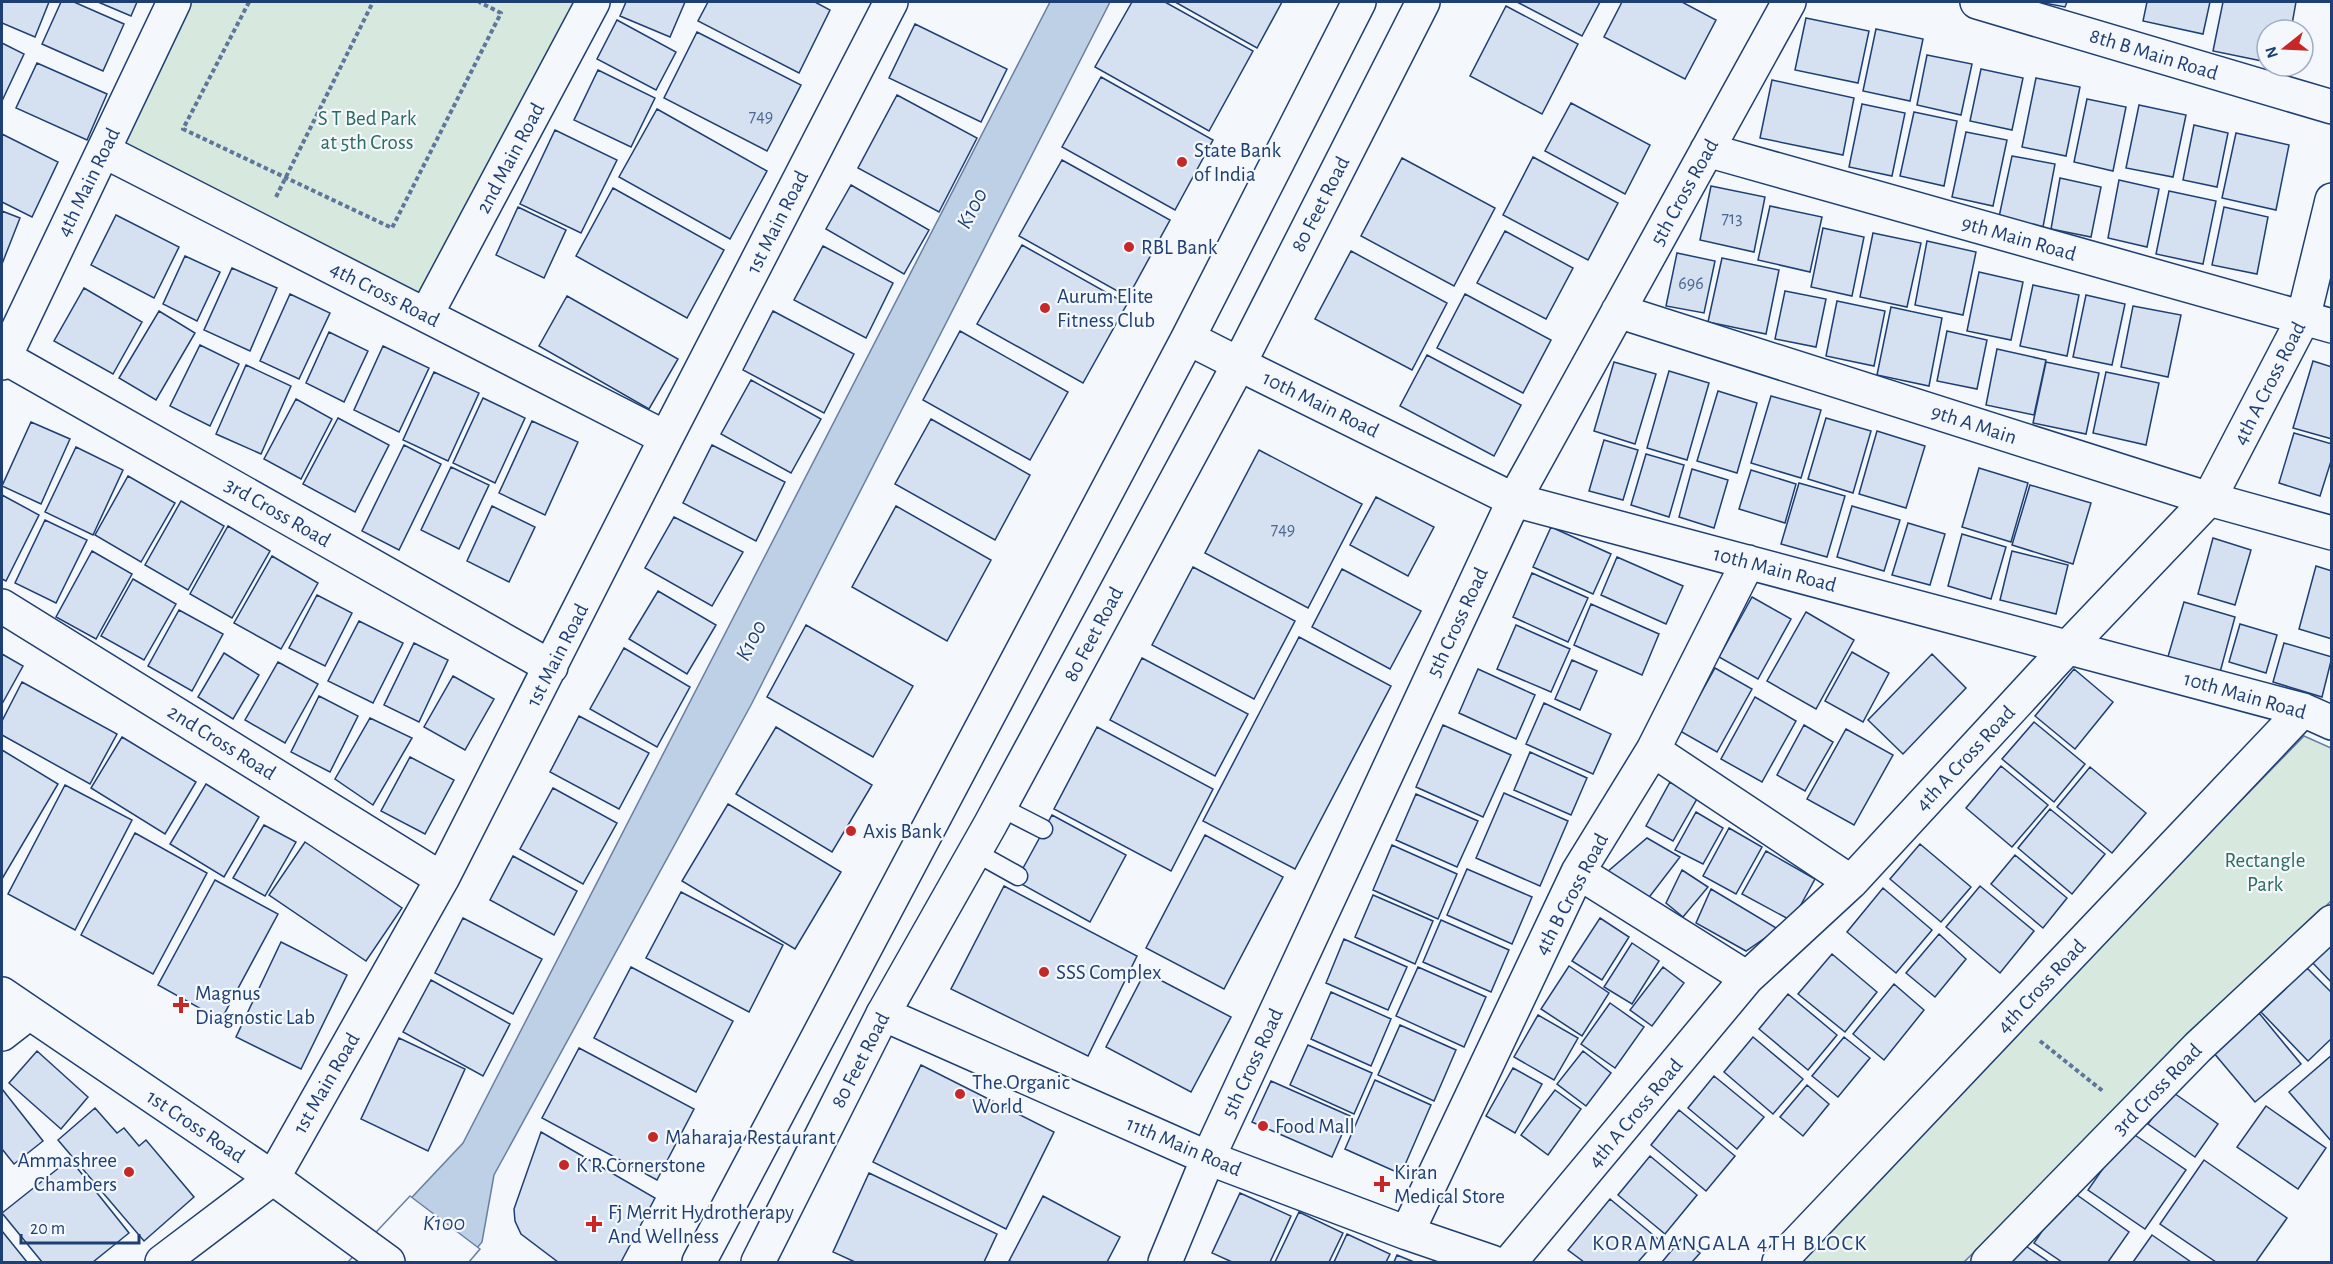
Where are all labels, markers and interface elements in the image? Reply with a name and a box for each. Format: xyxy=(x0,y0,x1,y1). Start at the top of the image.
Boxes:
north arrow xyxy=(2255,18,2315,78)
street label: 8th B Main Road xyxy=(2087,25,2221,84)
text: N xyxy=(2262,45,2281,60)
street label: 2nd Main Road xyxy=(473,99,548,217)
park label: S T Bed Park at 5th Cross xyxy=(318,108,417,153)
house number: 749 xyxy=(749,108,773,126)
street label: 4th Main Road xyxy=(53,124,124,240)
street label: 5th Cross Road xyxy=(1647,135,1722,249)
place label: State Bank of India xyxy=(1194,140,1281,185)
street label: 80 Feet Road xyxy=(1287,153,1353,255)
marker: State Bank of India xyxy=(1175,155,1189,169)
street label: 1st Main Road xyxy=(743,167,812,277)
water label: K100 xyxy=(952,185,991,232)
house number: 713 xyxy=(1721,210,1743,228)
street label: 9th Main Road xyxy=(1959,212,2079,265)
place label: RBL Bank xyxy=(1141,237,1218,258)
marker: RBL Bank xyxy=(1122,240,1136,254)
street label: 4th Cross Road xyxy=(327,258,443,331)
house number: 696 xyxy=(1678,275,1704,293)
place label: Aurum Elite Fitness Club xyxy=(1057,286,1155,331)
marker: Aurum Elite Fitness Club xyxy=(1038,301,1052,315)
street label: 4th A Cross Road xyxy=(2229,318,2310,448)
street label: 10th Main Road xyxy=(1259,367,1382,442)
street label: 9th A Main xyxy=(1928,401,2019,448)
street label: 3rd Cross Road xyxy=(221,474,334,551)
house number: 749 xyxy=(1271,521,1295,539)
street label: 10th Main Road xyxy=(1711,543,1839,596)
street label: 5th Cross Road xyxy=(1423,564,1492,680)
street label: 80 Feet Road xyxy=(1060,583,1127,685)
street label: 1st Main Road xyxy=(523,600,592,710)
water label: K100 xyxy=(731,617,770,664)
street label: 10th Main Road xyxy=(2181,668,2309,723)
street label: 2nd Cross Road xyxy=(164,701,280,784)
street label: 4th A Cross Road xyxy=(1912,702,2019,815)
place label: Axis Bank xyxy=(863,821,942,842)
marker: Axis Bank xyxy=(844,824,858,838)
street label: 4th B Cross Road xyxy=(1531,830,1612,958)
park label: Rectangle Park xyxy=(2225,850,2305,895)
street label: 4th Cross Road xyxy=(1993,935,2090,1037)
place label: SSS Complex xyxy=(1056,962,1161,983)
marker: SSS Complex xyxy=(1037,965,1051,979)
place label: Magnus Diagnostic Lab xyxy=(195,983,315,1028)
marker: Magnus Diagnostic Lab xyxy=(172,996,190,1014)
street label: 5th Cross Road xyxy=(1218,1005,1287,1121)
street label: 80 Feet Road xyxy=(827,1009,893,1111)
street label: 1st Main Road xyxy=(289,1029,364,1137)
street label: 3rd Cross Road xyxy=(2109,1039,2206,1139)
street label: 4th A Cross Road xyxy=(1584,1055,1687,1172)
place label: The Organic World xyxy=(972,1072,1070,1117)
street label: 1st Cross Road xyxy=(143,1086,249,1167)
marker: The Organic World xyxy=(953,1087,967,1101)
street label: 11th Main Road xyxy=(1123,1113,1245,1180)
place label: Food Mall xyxy=(1275,1116,1355,1137)
marker: Food Mall xyxy=(1256,1119,1270,1133)
place label: Maharaja Restaurant xyxy=(665,1127,836,1148)
marker: Maharaja Restaurant xyxy=(646,1130,660,1144)
place label: Ammashree Chambers xyxy=(17,1150,117,1195)
place label: K R Cornerstone xyxy=(576,1155,706,1176)
marker: K R Cornerstone xyxy=(557,1158,571,1172)
place label: Kiran Medical Store xyxy=(1394,1162,1505,1207)
marker: Ammashree Chambers xyxy=(122,1165,136,1179)
marker: Kiran Medical Store xyxy=(1375,1177,1389,1191)
place label: Fj Merrit Hydrotherapy And Wellness xyxy=(608,1202,794,1247)
scale bar xyxy=(21,1207,140,1245)
water label: K100 xyxy=(423,1212,465,1234)
marker: Fj Merrit Hydrotherapy And Wellness xyxy=(585,1215,603,1233)
text: 20 m xyxy=(30,1220,65,1238)
district label: KORAMANGALA 4TH BLOCK xyxy=(1592,1232,1868,1254)

